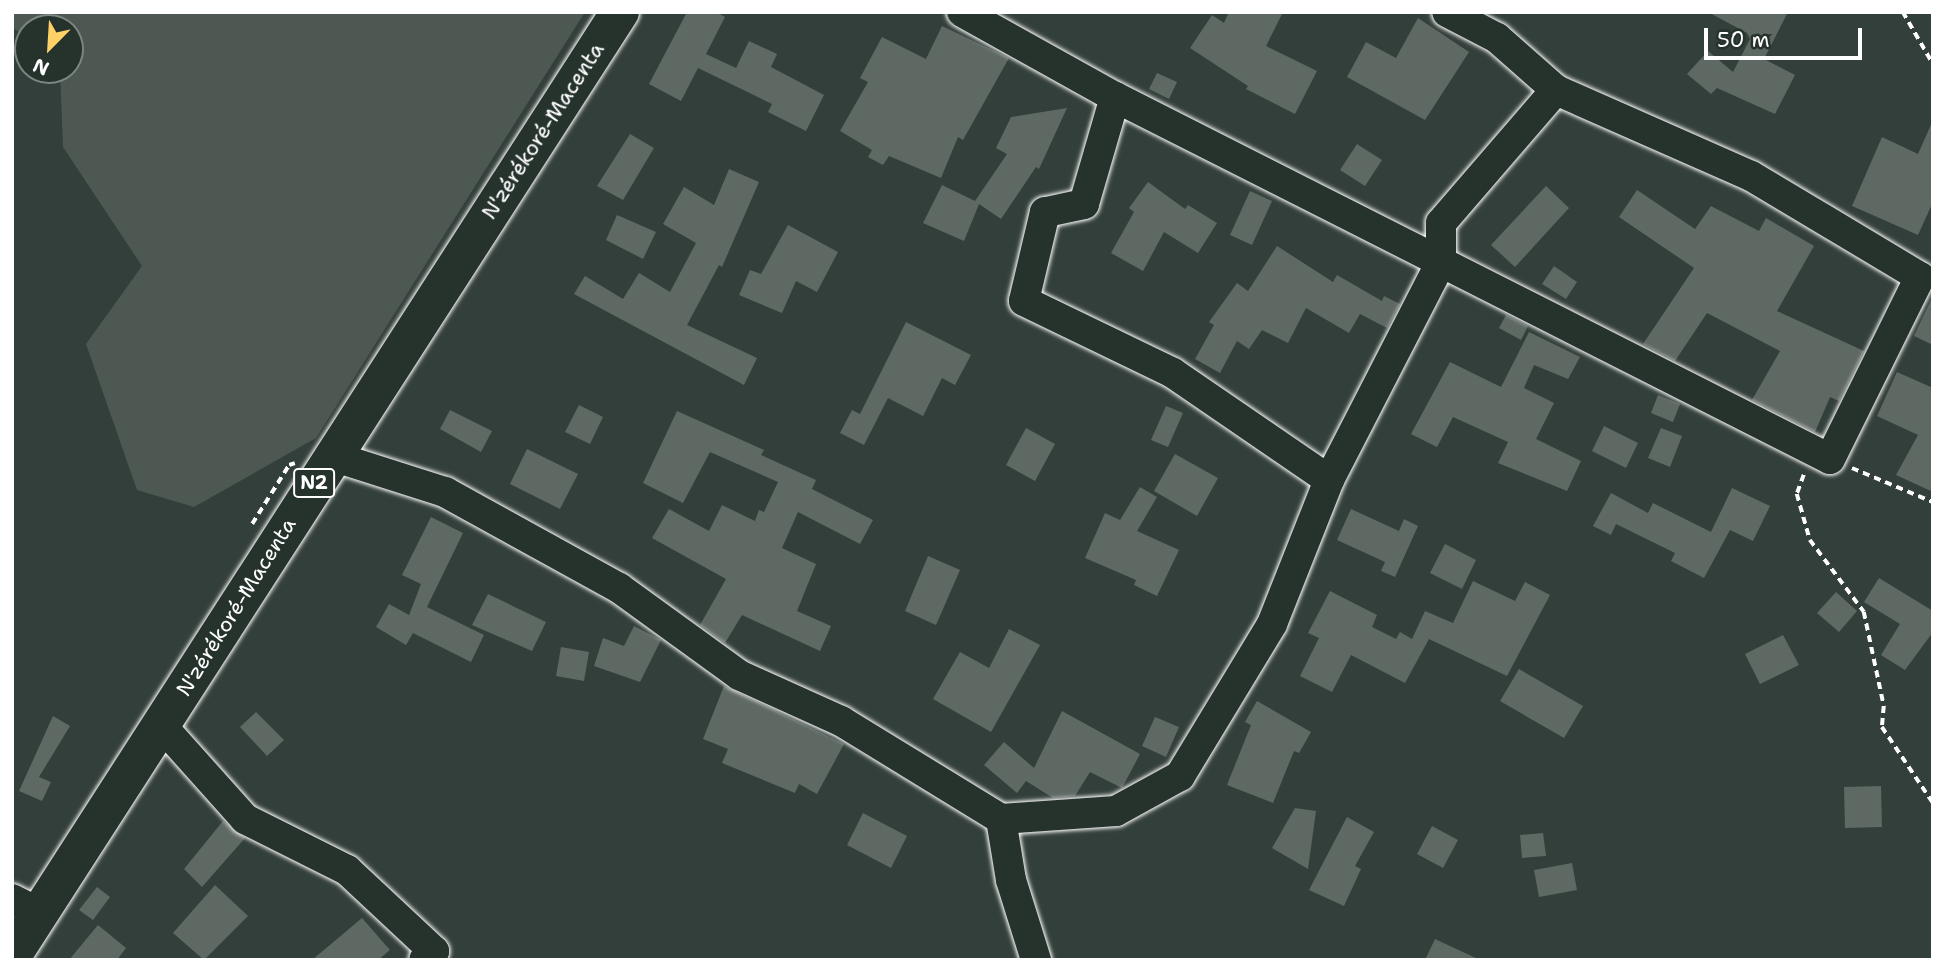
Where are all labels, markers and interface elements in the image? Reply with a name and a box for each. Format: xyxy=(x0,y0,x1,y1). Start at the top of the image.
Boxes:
north arrow xyxy=(14,14,84,84)
scale bar xyxy=(1707,14,1864,58)
text: 50 m xyxy=(1717,26,1770,54)
street label: N'zérékoré-Macenta xyxy=(476,38,610,224)
text: N xyxy=(29,52,53,81)
road number: N2 xyxy=(293,468,335,498)
street label: N'zérékoré-Macenta xyxy=(171,513,301,701)

